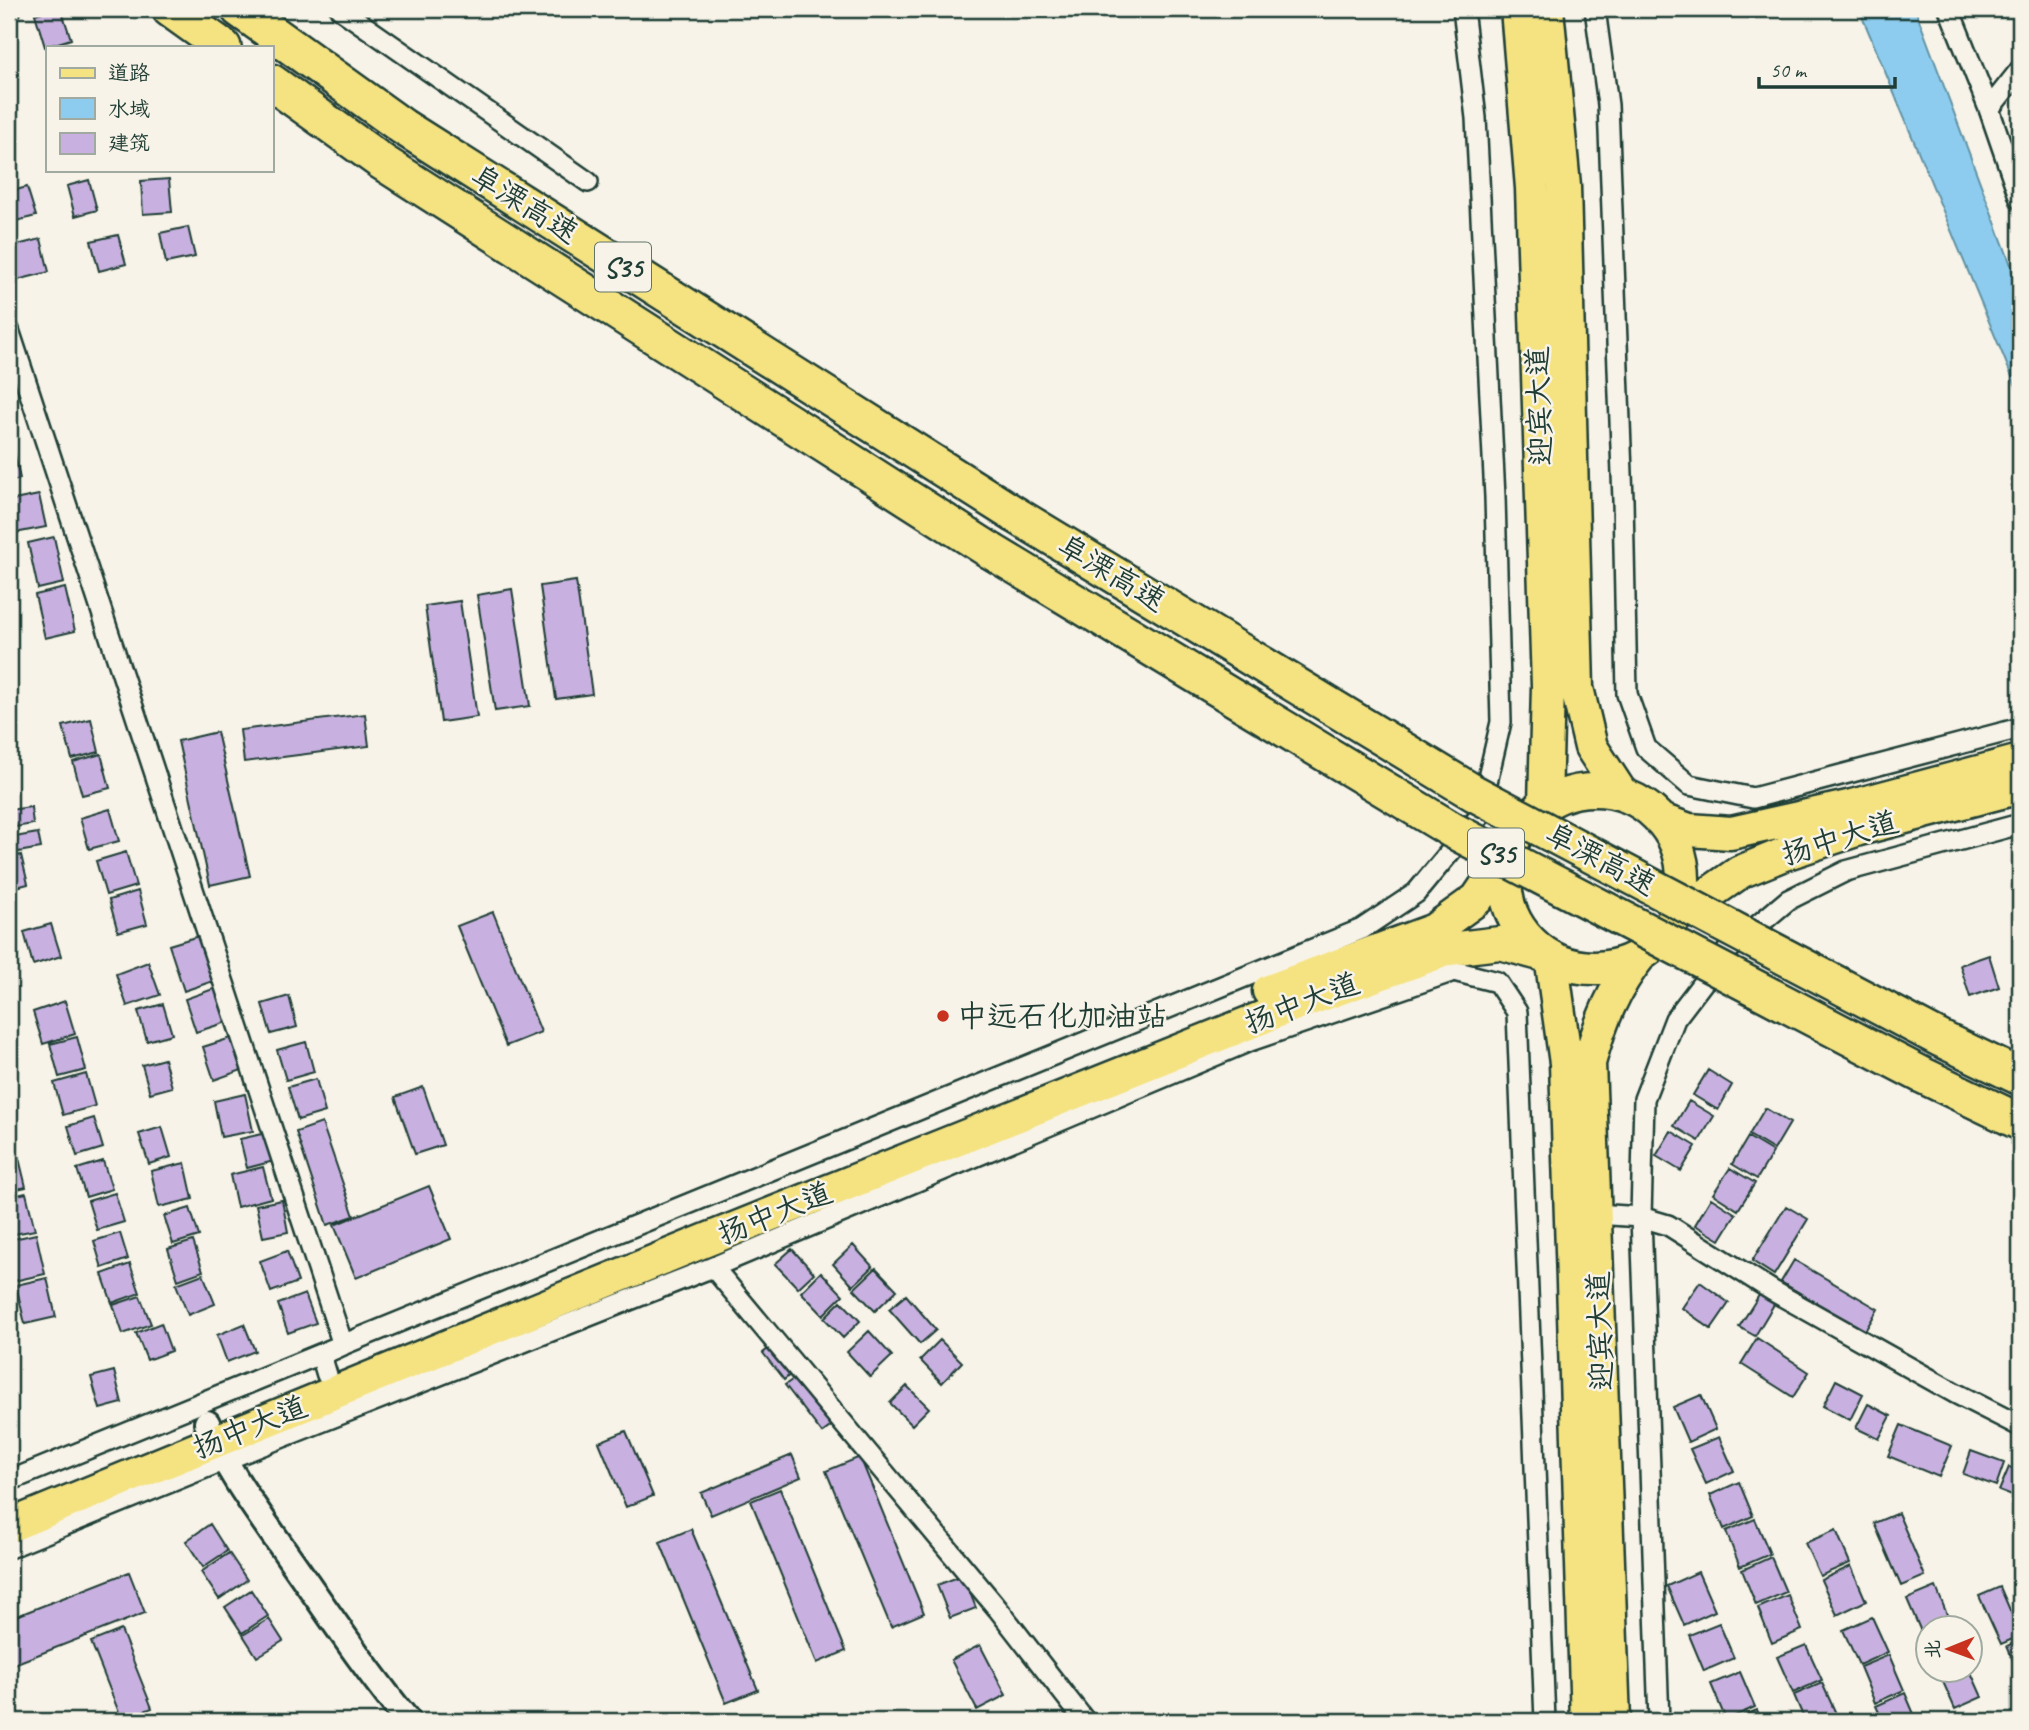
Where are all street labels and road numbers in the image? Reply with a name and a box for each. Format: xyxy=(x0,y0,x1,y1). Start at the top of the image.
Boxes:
street label: 阜溧高速 xyxy=(464,156,586,252)
road number: S35 xyxy=(595,243,651,292)
street label: 迎宾大道 xyxy=(1518,345,1560,467)
street label: 阜溧高速 xyxy=(1051,526,1173,620)
street label: 扬中大道 xyxy=(1777,802,1903,874)
street label: 阜溧高速 xyxy=(1539,814,1663,904)
road number: S35 xyxy=(1468,828,1524,878)
street label: 扬中大道 xyxy=(1239,964,1365,1042)
street label: 扬中大道 xyxy=(712,1173,838,1253)
street label: 迎宾大道 xyxy=(1579,1270,1621,1392)
street label: 扬中大道 xyxy=(187,1387,313,1467)

